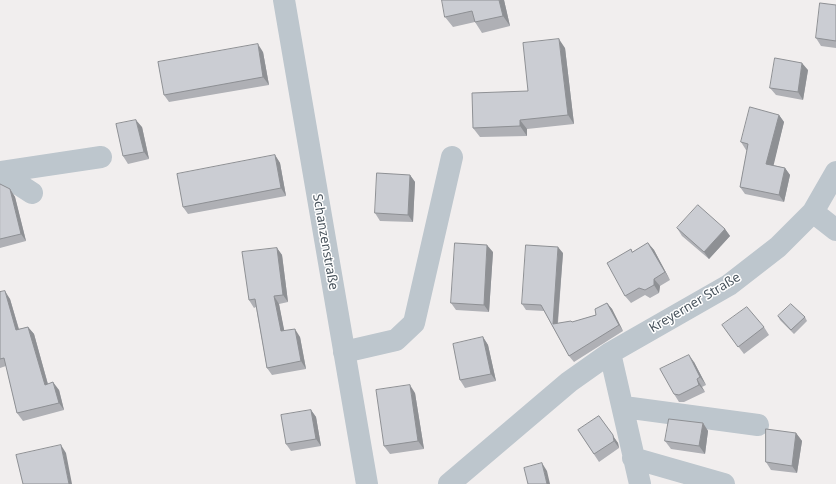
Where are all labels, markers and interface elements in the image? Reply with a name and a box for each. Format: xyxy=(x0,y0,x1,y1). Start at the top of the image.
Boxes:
street label: Schanzenstraße xyxy=(309,193,341,291)
street label: Kreyerner Straße xyxy=(647,270,743,336)

